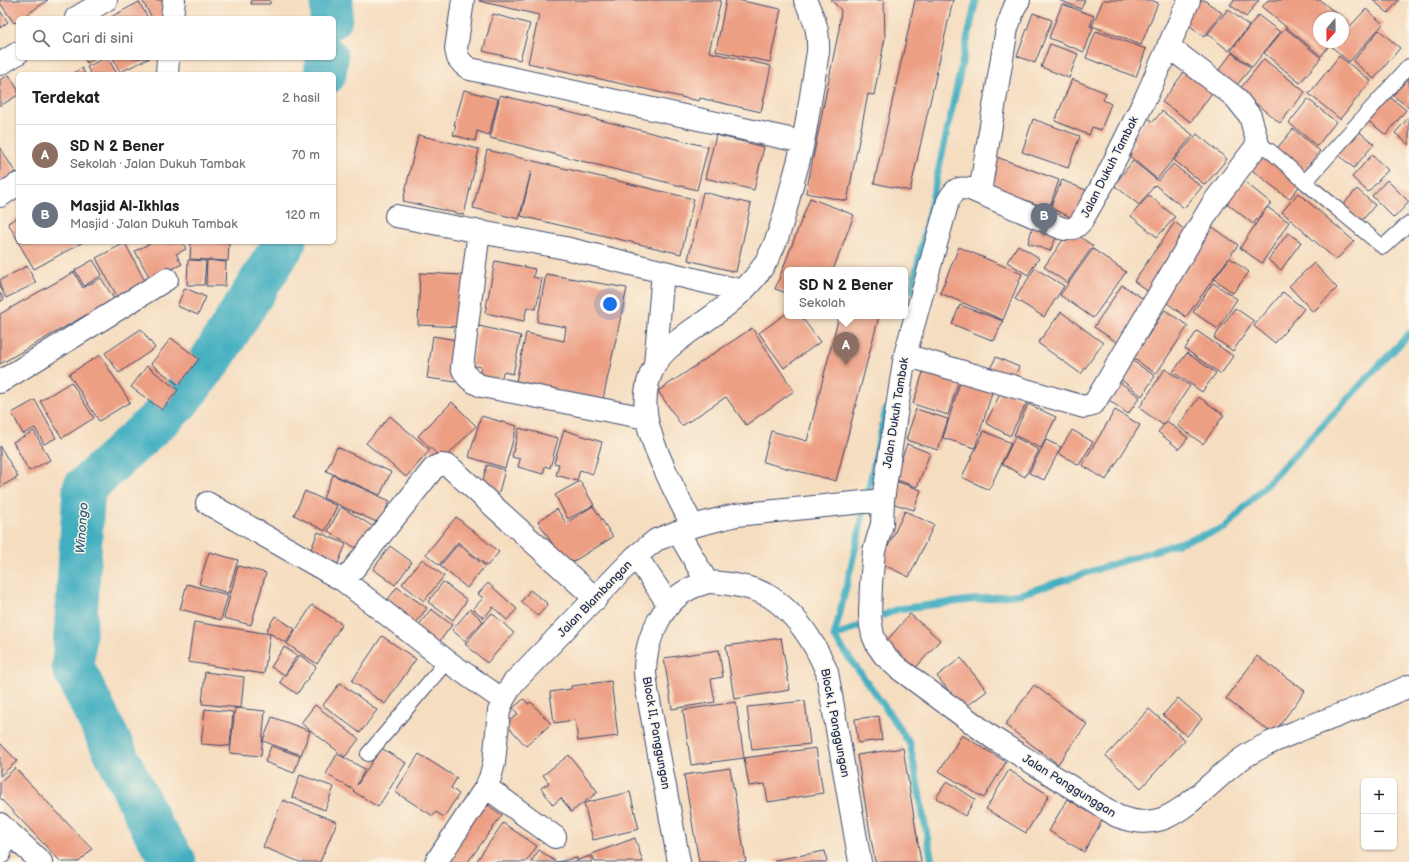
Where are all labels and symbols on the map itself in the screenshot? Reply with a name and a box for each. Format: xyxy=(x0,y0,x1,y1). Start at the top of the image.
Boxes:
north arrow xyxy=(1313,12,1349,48)
street label: Jalan Dukuh Tambak xyxy=(1078,114,1142,220)
pin: B xyxy=(1031,203,1057,236)
your location xyxy=(600,294,620,314)
pin: A xyxy=(833,332,859,365)
street label: Jalan Dukuh Tambak xyxy=(880,356,912,469)
water label: Winongo xyxy=(72,502,92,554)
street label: Jalan Blambangan xyxy=(555,557,636,640)
street label: Block I, Panggungan xyxy=(817,667,853,779)
street label: Block II, Panggungan xyxy=(639,675,673,791)
street label: Jalan Panggunggan xyxy=(1019,751,1119,821)

